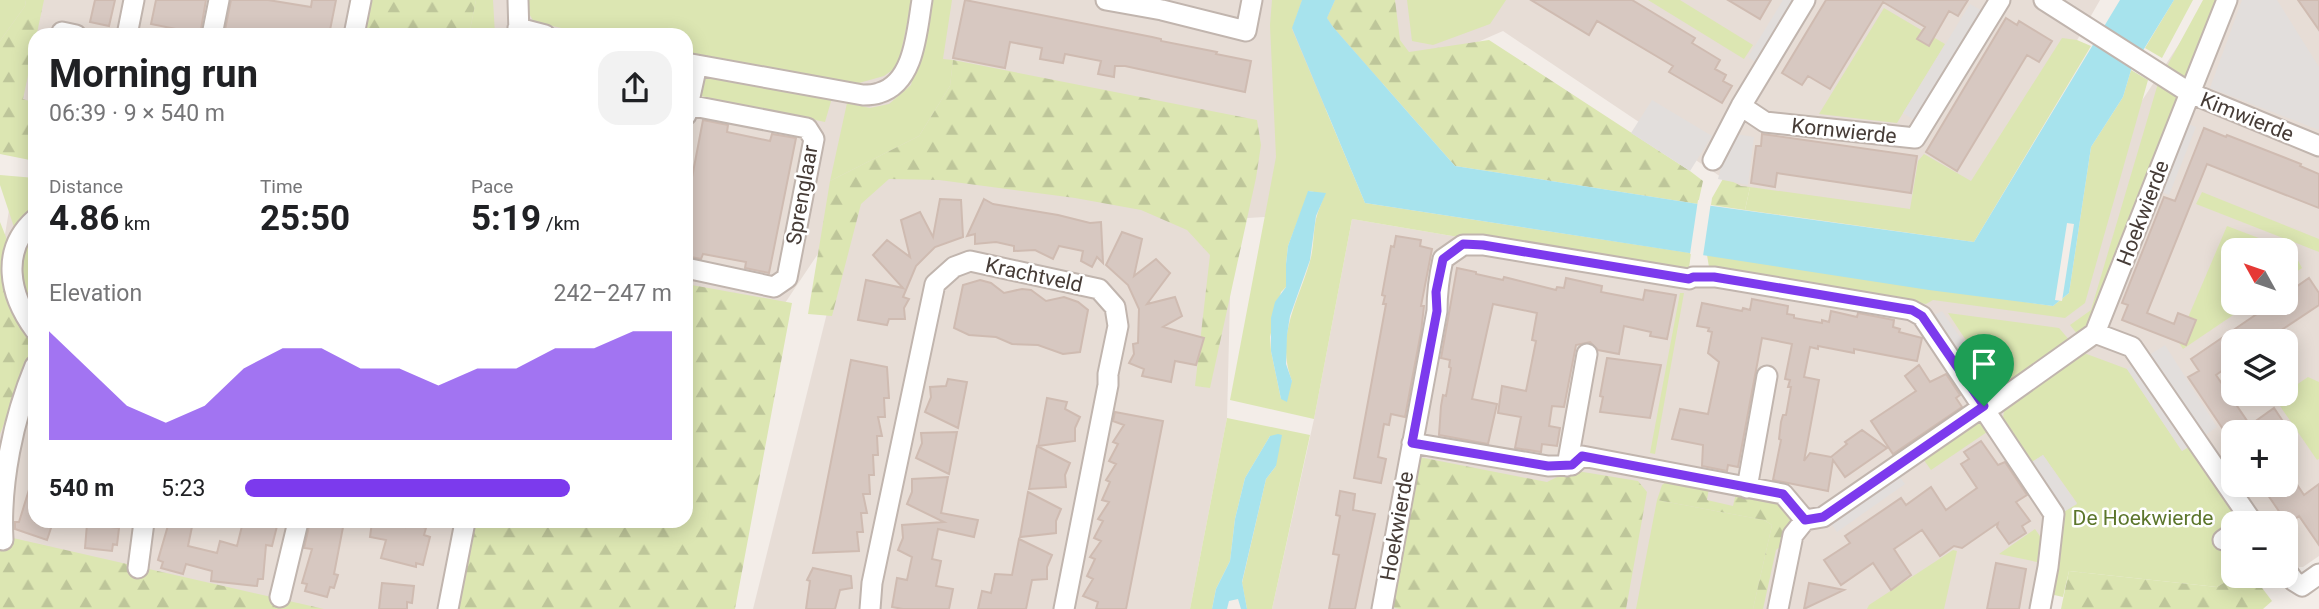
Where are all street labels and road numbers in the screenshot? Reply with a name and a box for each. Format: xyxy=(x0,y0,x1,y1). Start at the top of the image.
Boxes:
street label: Kimwierde xyxy=(2197,87,2297,147)
street label: Kornwierde xyxy=(1790,114,1898,148)
street label: Sprenglaar xyxy=(781,143,823,247)
street label: Hoekwierde xyxy=(2112,157,2174,269)
street label: Krachtveld xyxy=(983,253,1085,297)
street label: Hoekwierde xyxy=(1376,469,1418,583)

